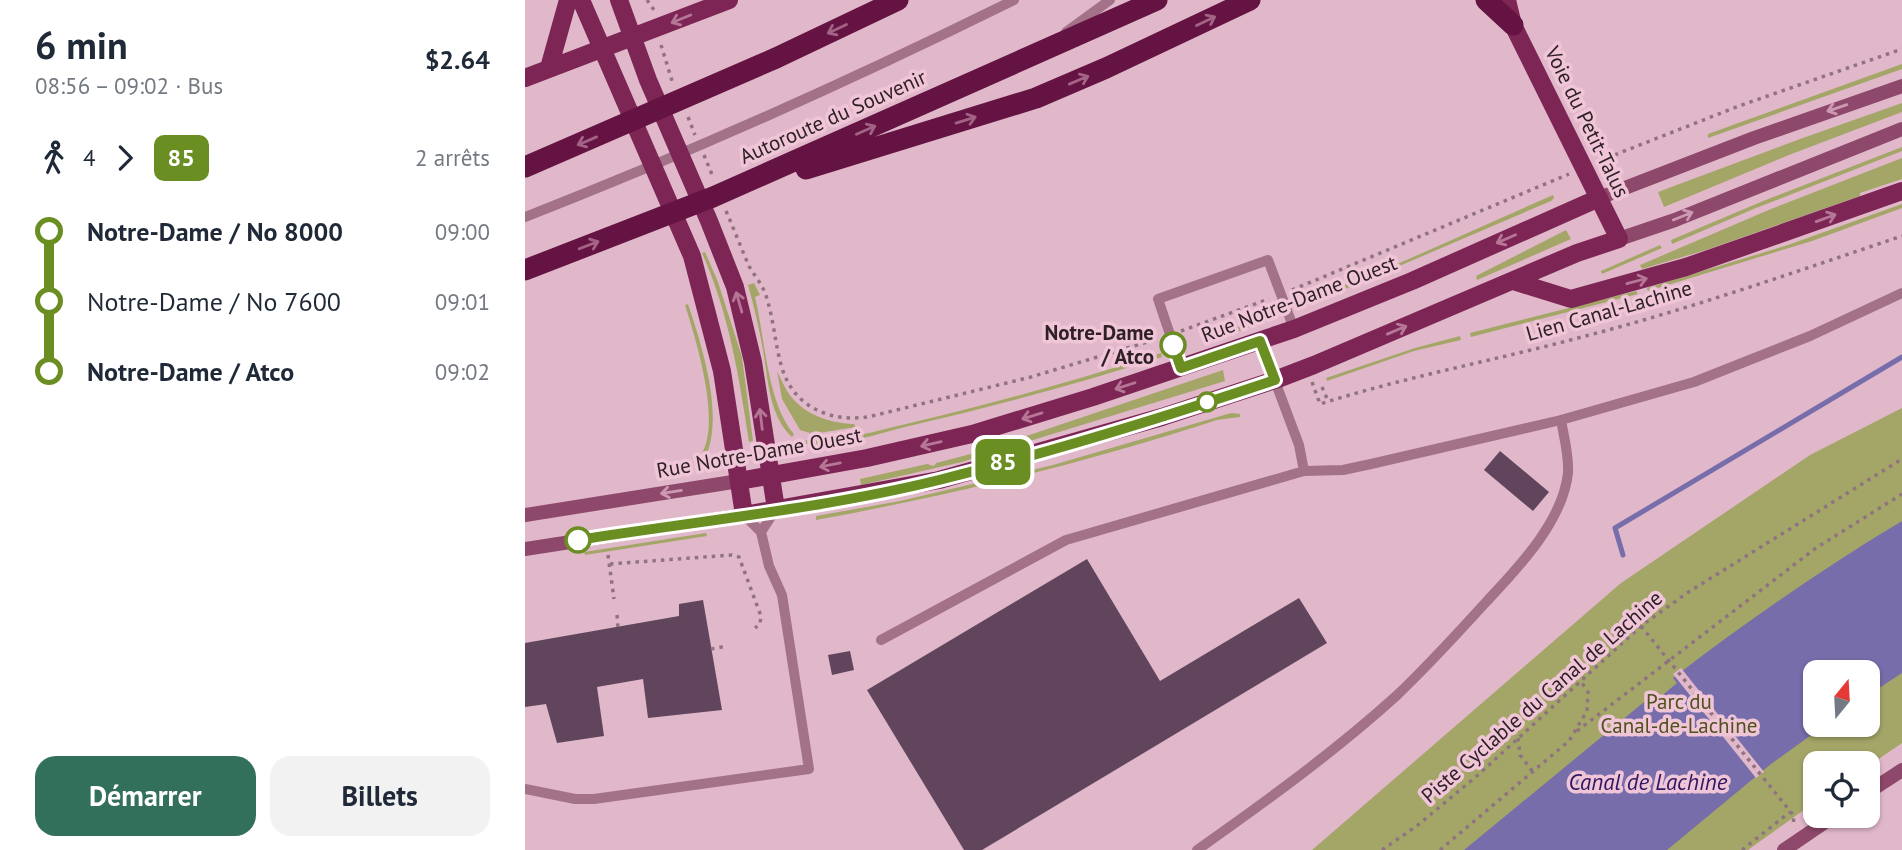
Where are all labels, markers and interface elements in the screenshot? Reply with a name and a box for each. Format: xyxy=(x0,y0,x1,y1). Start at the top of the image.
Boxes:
one-way arrow xyxy=(671,14,692,27)
one-way arrow xyxy=(1195,14,1216,27)
text: 6 min xyxy=(35,20,128,69)
one-way arrow xyxy=(827,23,848,36)
street label: Voie du Petit-Talus xyxy=(1539,41,1636,202)
text: $2.64 xyxy=(425,43,490,76)
street label: Autoroute du Souvenir xyxy=(735,63,930,170)
text: 08:56 – 09:02 · Bus xyxy=(35,71,223,100)
one-way arrow xyxy=(1068,73,1090,86)
one-way arrow xyxy=(1827,103,1849,115)
one-way arrow xyxy=(955,113,977,126)
one-way arrow xyxy=(854,123,876,136)
one-way arrow xyxy=(577,135,599,148)
icon: walk xyxy=(35,139,73,177)
icon: forward xyxy=(106,139,144,177)
text: 85 xyxy=(168,142,195,173)
text: 4 xyxy=(83,143,96,172)
text: 2 arrêts xyxy=(415,143,490,172)
one-way arrow xyxy=(1672,209,1694,222)
one-way arrow xyxy=(1815,211,1837,223)
text: Notre-Dame / No 8000 xyxy=(87,215,343,248)
text: 09:00 xyxy=(435,217,490,246)
one-way arrow xyxy=(1496,233,1517,246)
one-way arrow xyxy=(577,238,599,250)
street label: Rue Notre-Dame Ouest xyxy=(1197,249,1401,348)
street label: Lien Canal-Lachine xyxy=(1523,274,1695,347)
one-way arrow xyxy=(1626,274,1648,287)
text: Notre-Dame / No 7600 xyxy=(87,285,341,318)
text: 09:01 xyxy=(435,287,490,316)
one-way arrow xyxy=(732,292,745,314)
place label: Notre-Dame / Atco xyxy=(1044,319,1154,370)
one-way arrow xyxy=(1386,323,1407,336)
marker: Notre-Dame / Atco xyxy=(1160,332,1186,358)
text: Notre-Dame / Atco xyxy=(87,355,294,388)
text: 09:02 xyxy=(435,357,490,386)
one-way arrow xyxy=(1115,381,1137,393)
unlabelled marker xyxy=(1197,392,1217,412)
one-way arrow xyxy=(755,408,768,431)
one-way arrow xyxy=(1022,410,1044,423)
street label: Rue Notre-Dame Ouest xyxy=(654,421,863,484)
one-way arrow xyxy=(920,438,942,451)
line badge: 85 xyxy=(972,439,1035,485)
text: 85 xyxy=(989,446,1017,477)
one-way arrow xyxy=(819,459,842,473)
one-way arrow xyxy=(660,486,683,499)
unlabelled marker xyxy=(565,527,591,553)
street label: Piste Cyclable du Canal de Lachine xyxy=(1416,586,1668,808)
north arrow xyxy=(1803,660,1879,737)
map controls xyxy=(1803,660,1880,828)
park label: Parc du Canal-de-Lachine xyxy=(1601,688,1757,739)
button: locate xyxy=(1803,751,1880,828)
button: Démarrer xyxy=(35,756,256,836)
button: Billets xyxy=(270,756,490,836)
water label: Canal de Lachine xyxy=(1568,768,1728,796)

